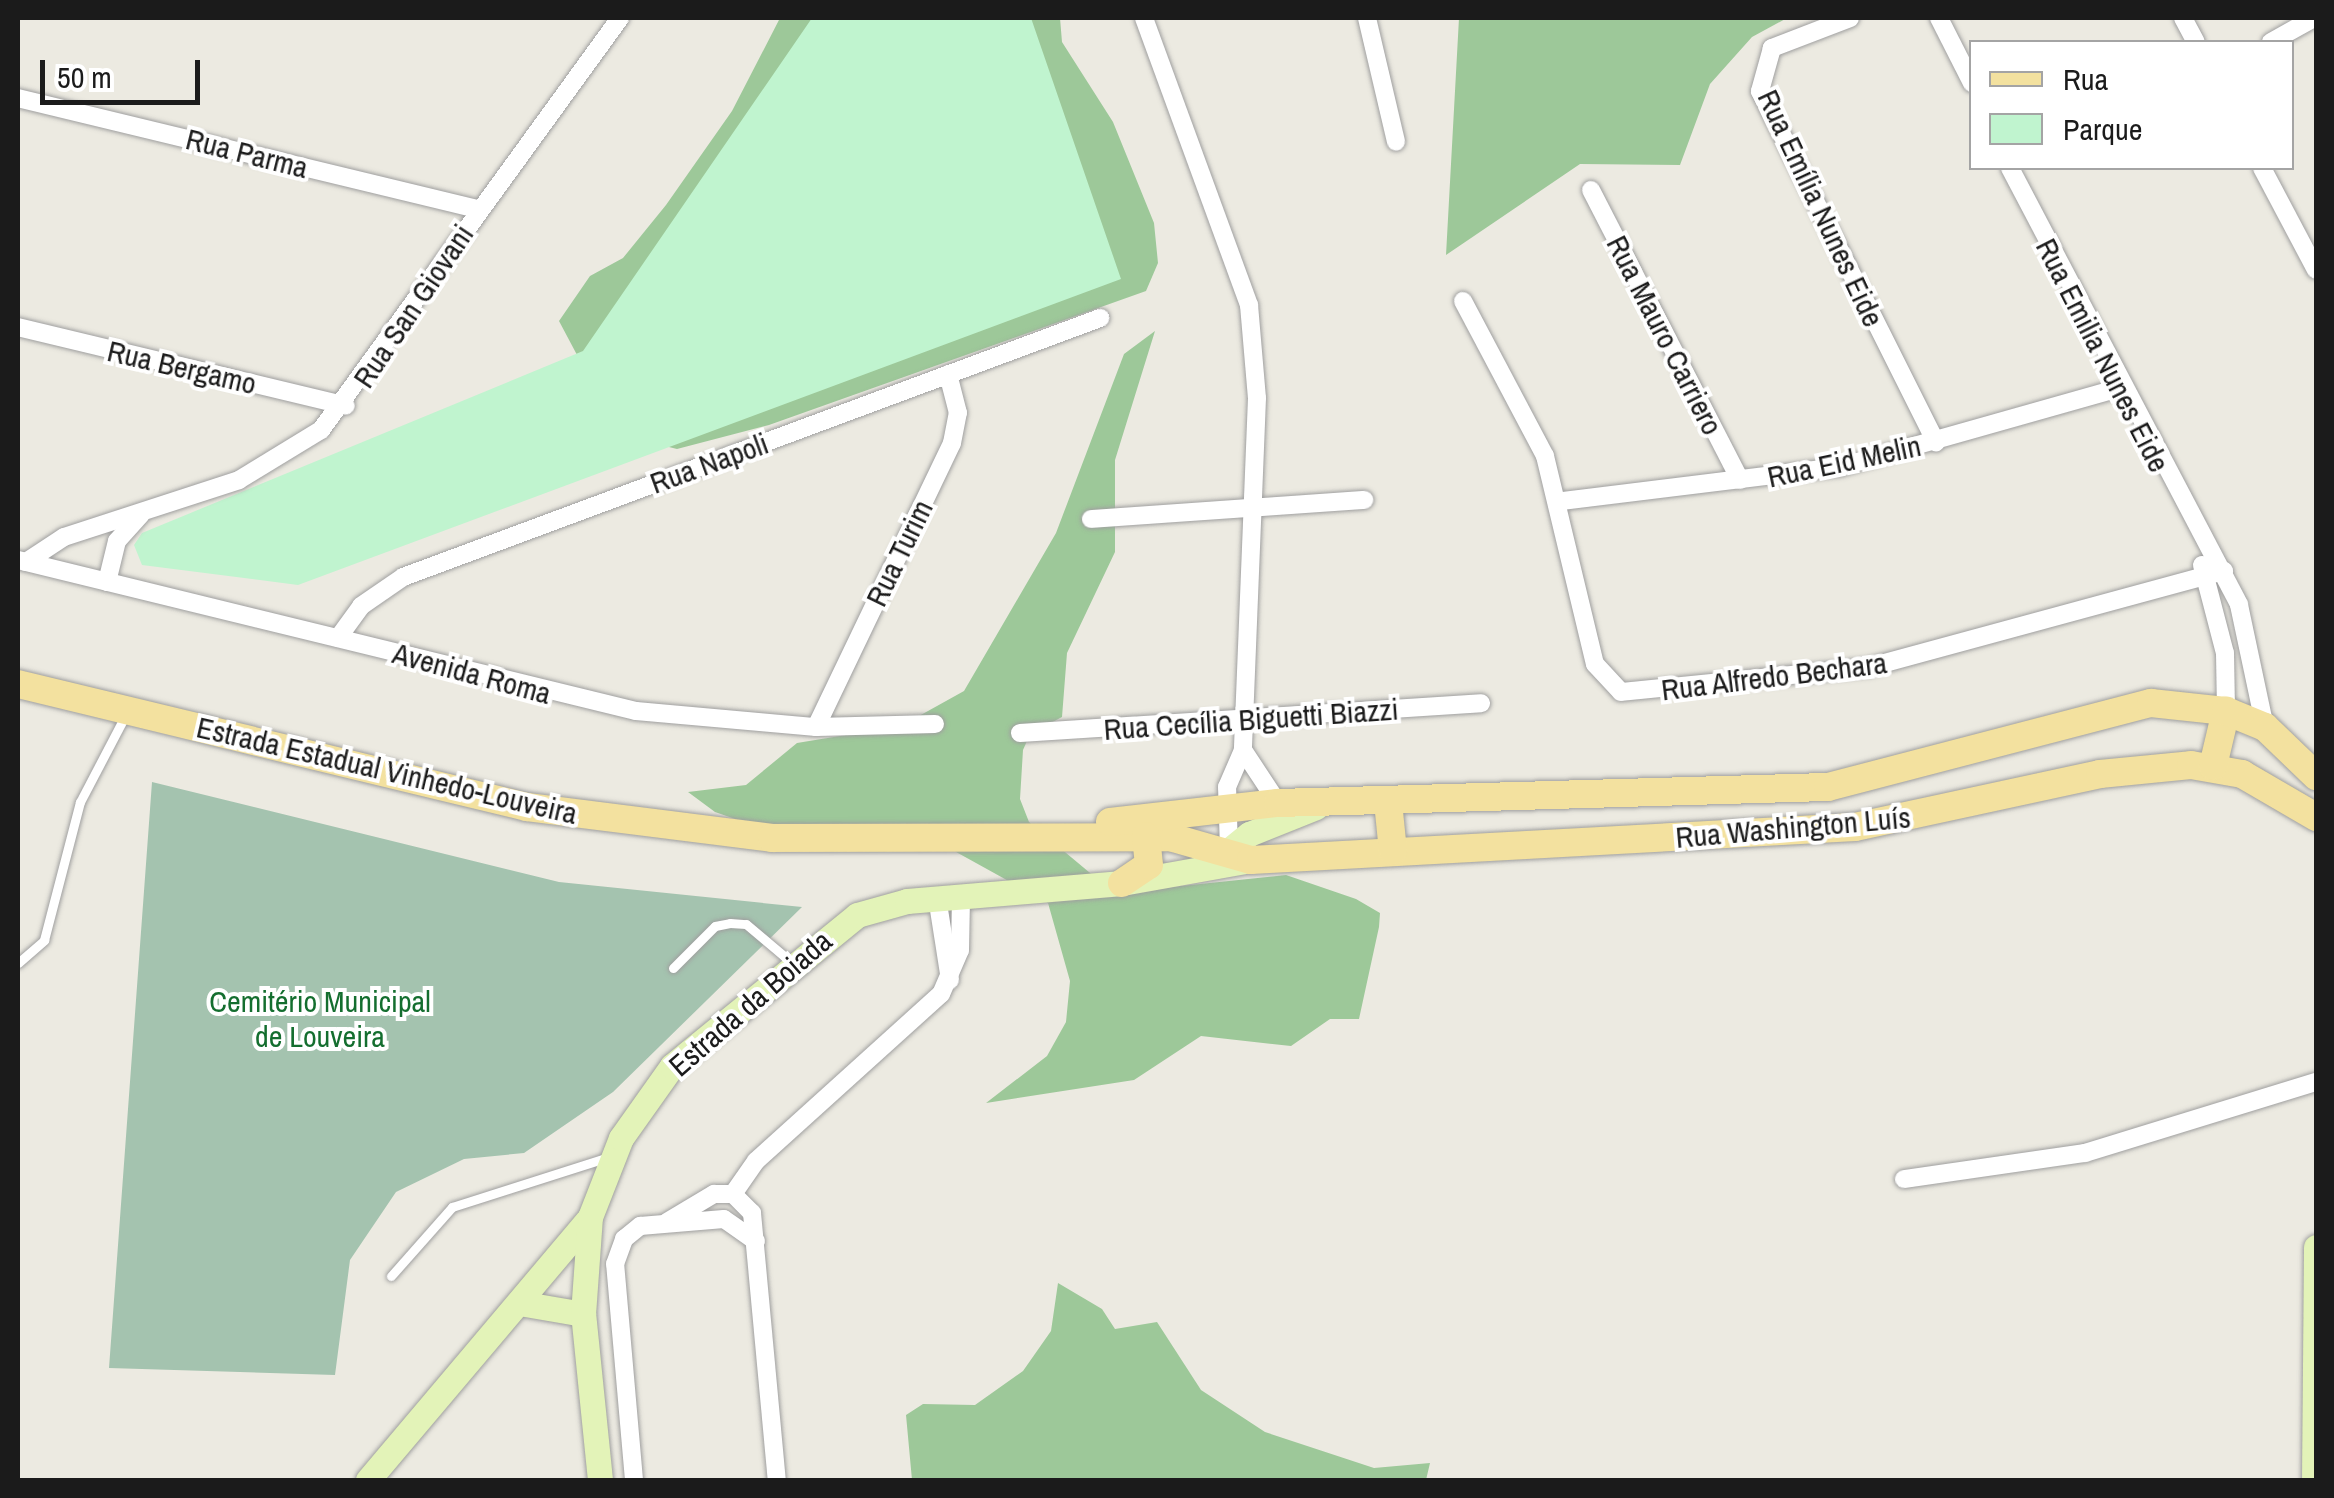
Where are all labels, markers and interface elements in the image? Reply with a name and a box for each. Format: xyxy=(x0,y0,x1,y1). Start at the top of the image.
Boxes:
scale bar xyxy=(45,40,205,102)
legend xyxy=(1969,40,2294,170)
text: 50 m xyxy=(57,57,112,97)
text: Rua xyxy=(2063,59,2108,99)
street label: Rua Emília Nunes Eide xyxy=(1750,84,1892,332)
text: Parque xyxy=(2063,109,2142,149)
street label: Rua Parma xyxy=(182,120,312,186)
street label: Rua San Giovani xyxy=(345,218,481,394)
street label: Rua Mauro Carriero xyxy=(1599,229,1731,441)
street label: Rua Emilia Nunes Eide xyxy=(2029,232,2177,478)
street label: Rua Bergamo xyxy=(104,332,260,402)
street label: Rua Napoli xyxy=(645,425,773,501)
street label: Rua Eid Melin xyxy=(1764,427,1924,495)
street label: Rua Turim xyxy=(858,494,940,612)
street label: Avenida Roma xyxy=(389,635,555,711)
street label: Rua Alfredo Bechara xyxy=(1658,644,1890,708)
street label: Rua Cecília Biguetti Biazzi xyxy=(1102,691,1400,747)
street label: Estrada Estadual Vinhedo-Louveira xyxy=(193,709,581,831)
street label: Rua Washington Luís xyxy=(1674,799,1912,855)
street label: Estrada da Boiada xyxy=(661,923,839,1083)
park label: Cemitério Municipal de Louveira xyxy=(209,983,431,1054)

